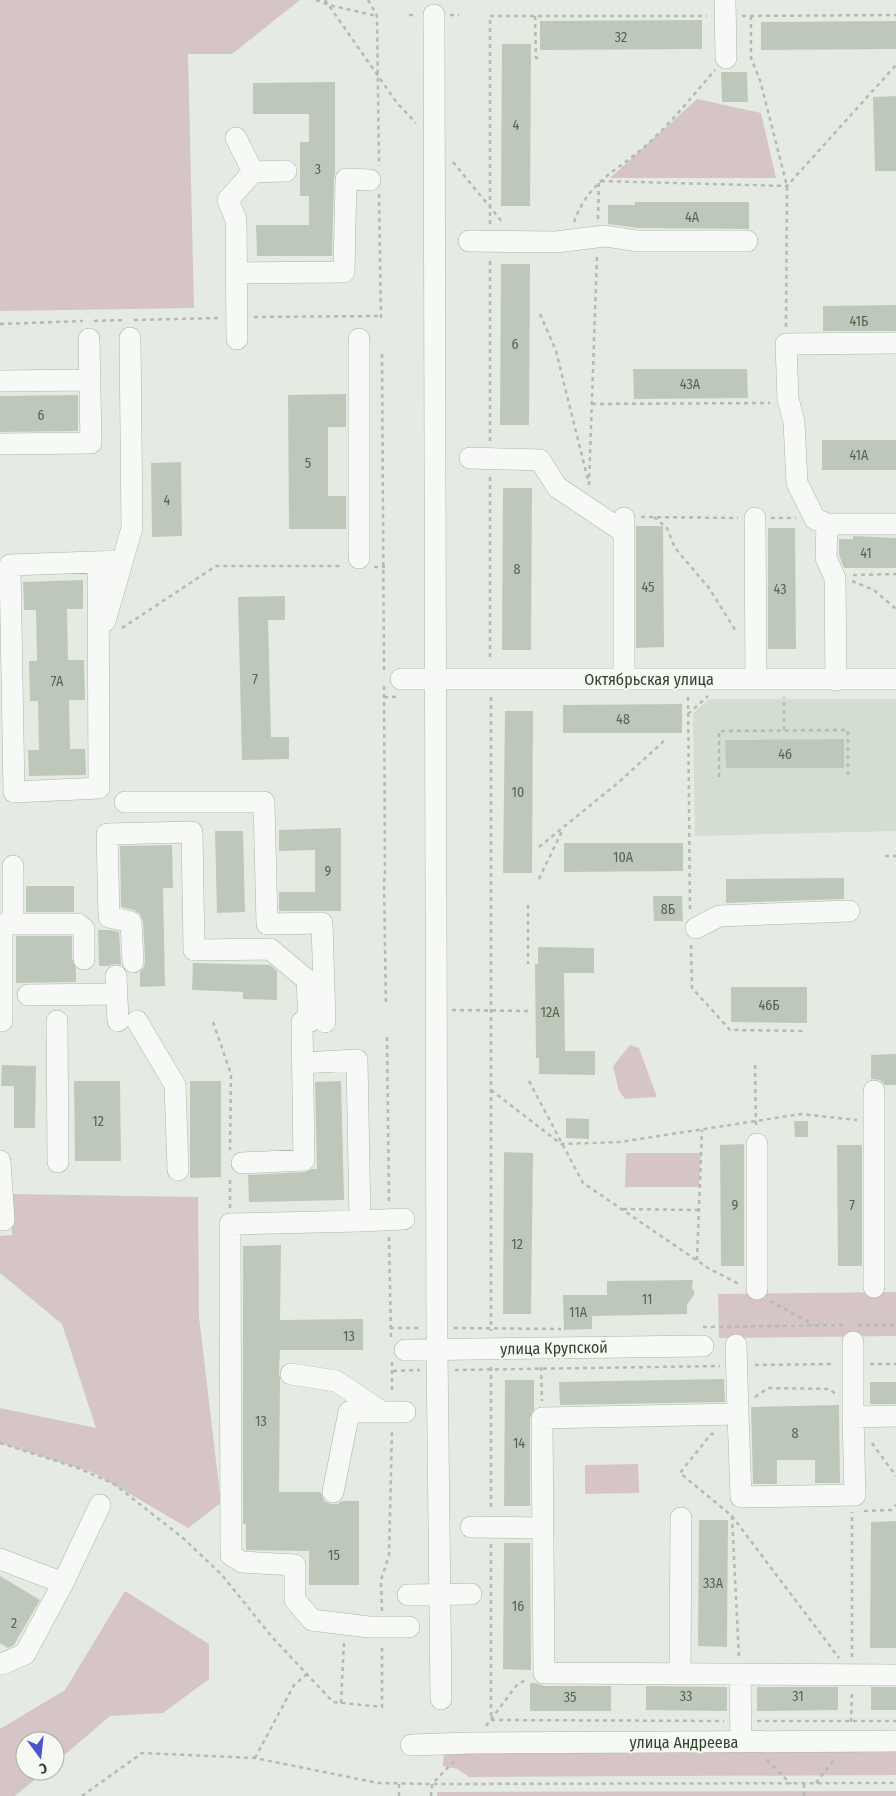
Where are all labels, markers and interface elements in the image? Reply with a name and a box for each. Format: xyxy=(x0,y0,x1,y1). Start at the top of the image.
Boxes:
house number: 32 xyxy=(615,29,627,46)
house number: 4 xyxy=(513,117,520,134)
house number: 3 xyxy=(315,161,321,178)
house number: 4А xyxy=(685,209,700,226)
house number: 41Б xyxy=(850,313,868,330)
house number: 6 xyxy=(512,336,519,353)
house number: 43А xyxy=(680,376,701,393)
house number: 6 xyxy=(38,407,45,424)
house number: 41А xyxy=(850,447,869,464)
house number: 5 xyxy=(305,455,311,472)
house number: 4 xyxy=(164,492,171,509)
house number: 41 xyxy=(860,545,872,562)
house number: 8 xyxy=(514,561,521,578)
house number: 45 xyxy=(641,579,655,596)
house number: 43 xyxy=(774,581,786,598)
street label: Октябрьская улица xyxy=(584,670,714,689)
house number: 7 xyxy=(252,671,258,688)
house number: 7А xyxy=(51,673,64,690)
house number: 48 xyxy=(616,711,630,728)
house number: 46 xyxy=(778,746,792,763)
house number: 10 xyxy=(512,784,524,801)
house number: 10А xyxy=(613,849,634,866)
house number: 9 xyxy=(325,863,332,880)
house number: 8Б xyxy=(661,901,675,918)
house number: 46Б xyxy=(758,997,780,1014)
house number: 12А xyxy=(541,1004,560,1021)
house number: 12 xyxy=(92,1113,104,1130)
house number: 9 xyxy=(732,1197,739,1214)
house number: 7 xyxy=(849,1197,855,1214)
house number: 12 xyxy=(511,1236,523,1253)
house number: 11 xyxy=(642,1291,652,1308)
house number: 11А xyxy=(569,1304,588,1321)
house number: 13 xyxy=(343,1328,355,1345)
street label: улица Крупской xyxy=(500,1338,608,1358)
house number: 13 xyxy=(255,1413,267,1430)
house number: 8 xyxy=(792,1425,799,1442)
house number: 14 xyxy=(513,1435,525,1452)
house number: 15 xyxy=(328,1547,340,1564)
house number: 33А xyxy=(703,1575,724,1592)
house number: 16 xyxy=(512,1598,524,1615)
house number: 2 xyxy=(11,1615,17,1632)
house number: 33 xyxy=(680,1688,692,1705)
house number: 31 xyxy=(792,1688,804,1705)
house number: 35 xyxy=(564,1689,576,1706)
north arrow xyxy=(15,1731,65,1781)
street label: улица Андреева xyxy=(630,1733,739,1752)
text: С xyxy=(37,1759,49,1777)

